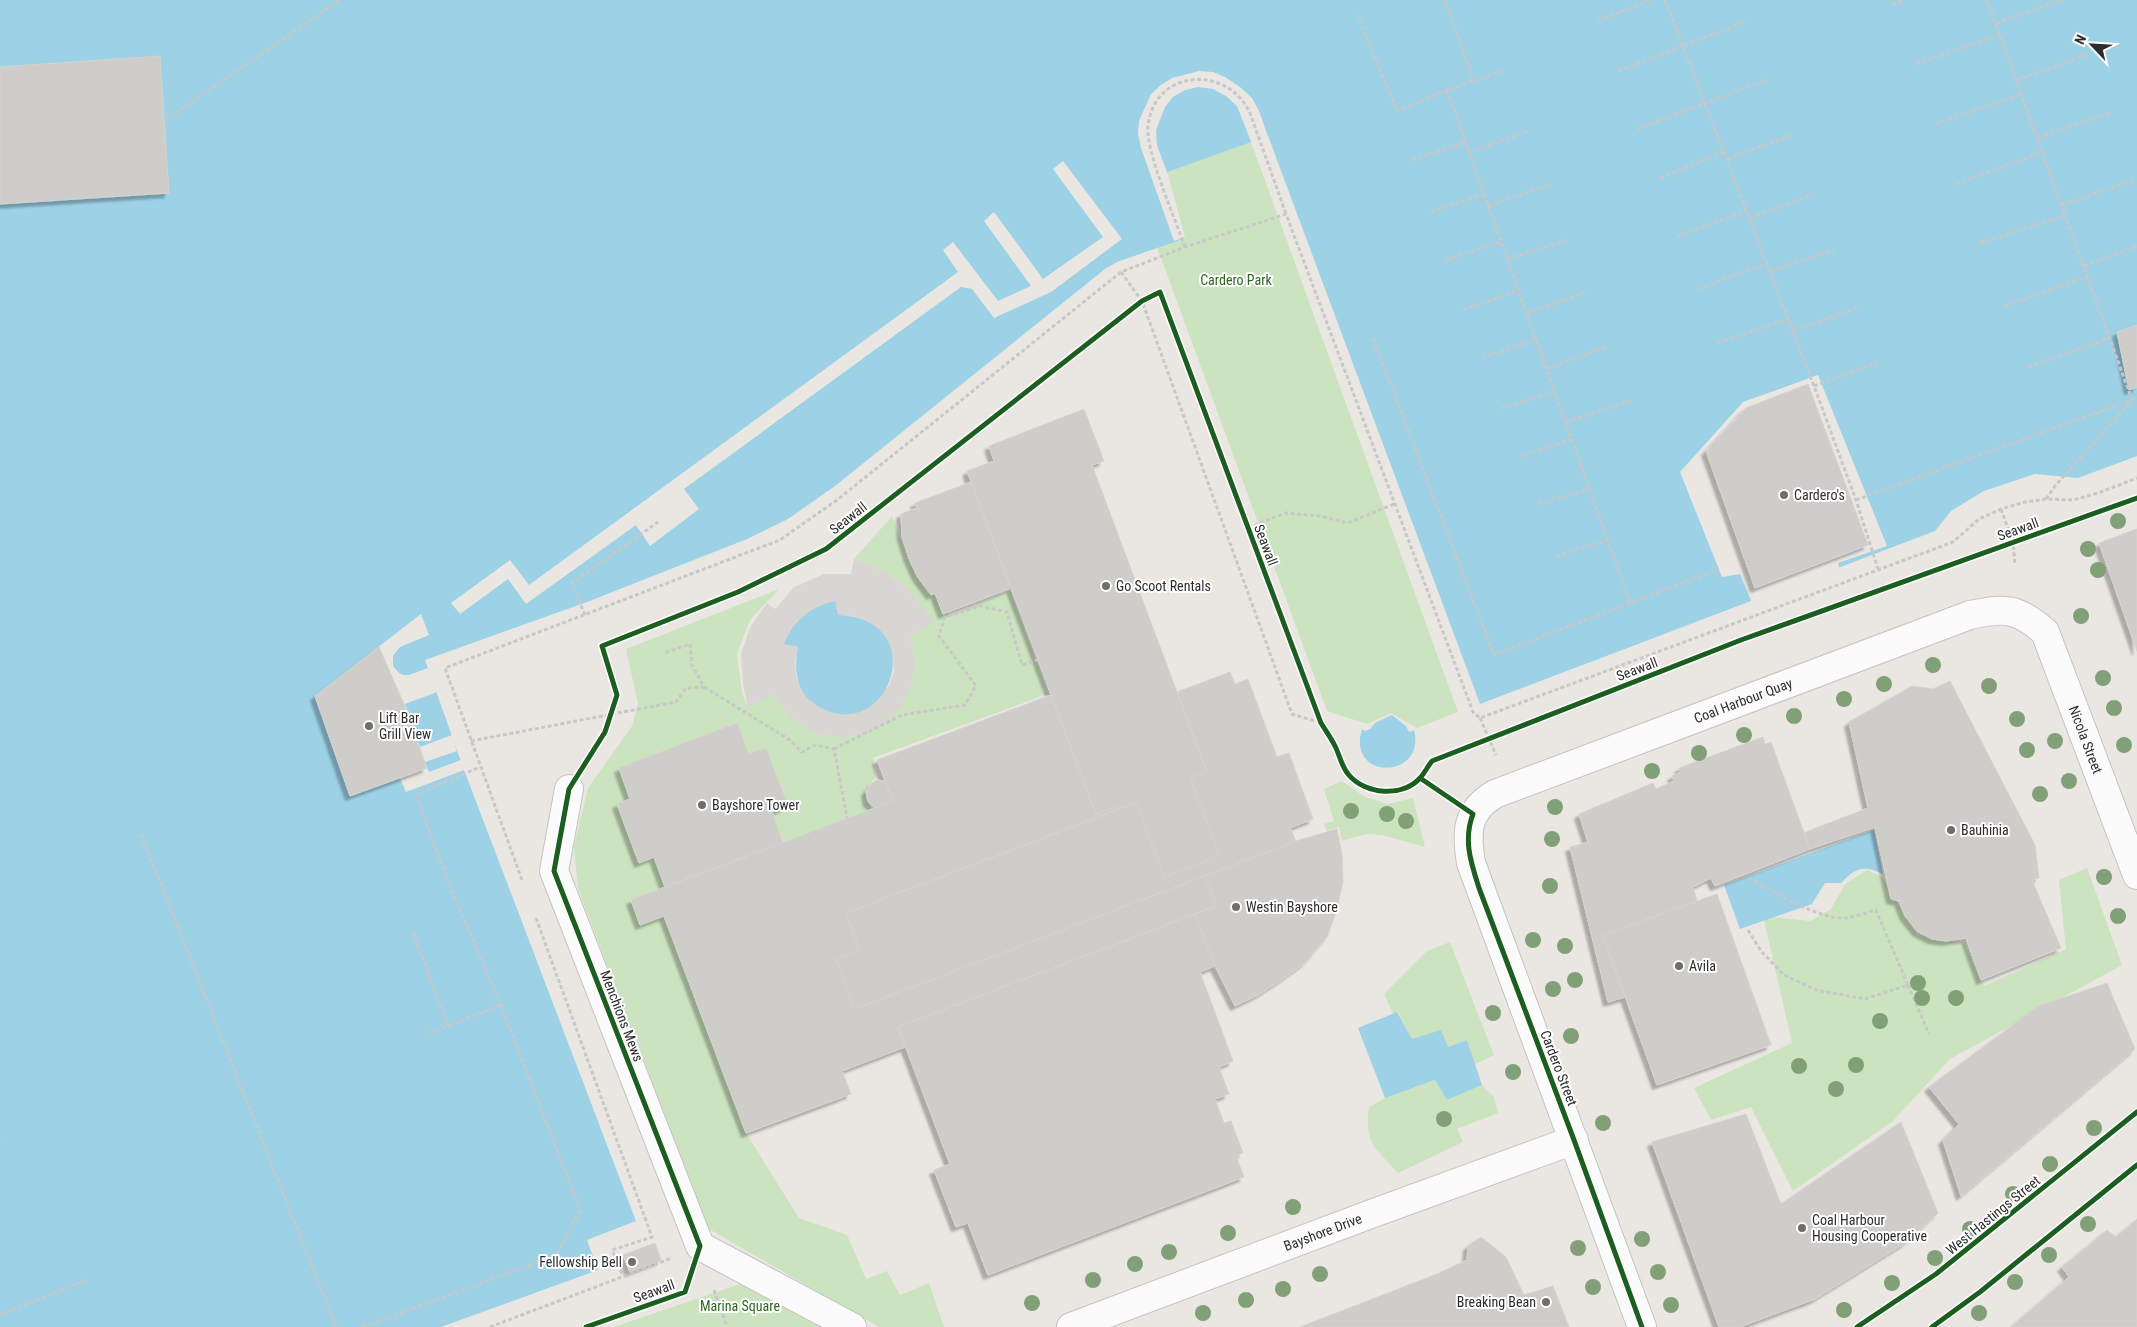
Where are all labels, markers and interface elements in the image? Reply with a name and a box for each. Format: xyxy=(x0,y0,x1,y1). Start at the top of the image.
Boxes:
north arrow xyxy=(2067,20,2117,70)
text: N xyxy=(2071,32,2089,47)
park label: Cardero Park xyxy=(1200,272,1272,288)
place label: Cardero's xyxy=(1794,487,1845,503)
marker: Cardero's xyxy=(1778,489,1790,501)
street label: Seawall xyxy=(826,499,870,537)
street label: Seawall xyxy=(1995,514,2041,544)
street label: Seawall xyxy=(1251,522,1281,568)
place label: Go Scoot Rentals xyxy=(1116,578,1211,594)
marker: Go Scoot Rentals xyxy=(1100,580,1112,592)
street label: Seawall xyxy=(1614,654,1660,684)
street label: Coal Harbour Quay xyxy=(1692,675,1795,726)
street label: Nicola Street xyxy=(2066,703,2106,776)
place label: Lift Bar Grill View xyxy=(379,710,431,742)
marker: Lift Bar Grill View xyxy=(363,720,375,732)
place label: Bayshore Tower xyxy=(712,797,799,813)
marker: Bayshore Tower xyxy=(696,799,708,811)
place label: Bauhinia xyxy=(1961,822,2009,838)
marker: Bauhinia xyxy=(1945,824,1957,836)
place label: Westin Bayshore xyxy=(1246,899,1338,915)
marker: Westin Bayshore xyxy=(1230,901,1242,913)
place label: Avila xyxy=(1689,958,1716,974)
marker: Avila xyxy=(1673,960,1685,972)
street label: Menchions Mews xyxy=(597,968,647,1064)
street label: Cardero Street xyxy=(1537,1028,1581,1108)
street label: West Hastings Street xyxy=(1943,1172,2043,1258)
street label: Bayshore Drive xyxy=(1281,1210,1364,1254)
place label: Coal Harbour Housing Cooperative xyxy=(1812,1212,1927,1244)
marker: Coal Harbour Housing Cooperative xyxy=(1796,1222,1808,1234)
place label: Fellowship Bell xyxy=(539,1254,622,1270)
marker: Fellowship Bell xyxy=(626,1256,638,1268)
street label: Seawall xyxy=(631,1276,677,1306)
place label: Breaking Bean xyxy=(1457,1294,1536,1310)
marker: Breaking Bean xyxy=(1540,1296,1552,1308)
park label: Marina Square xyxy=(700,1298,780,1314)

